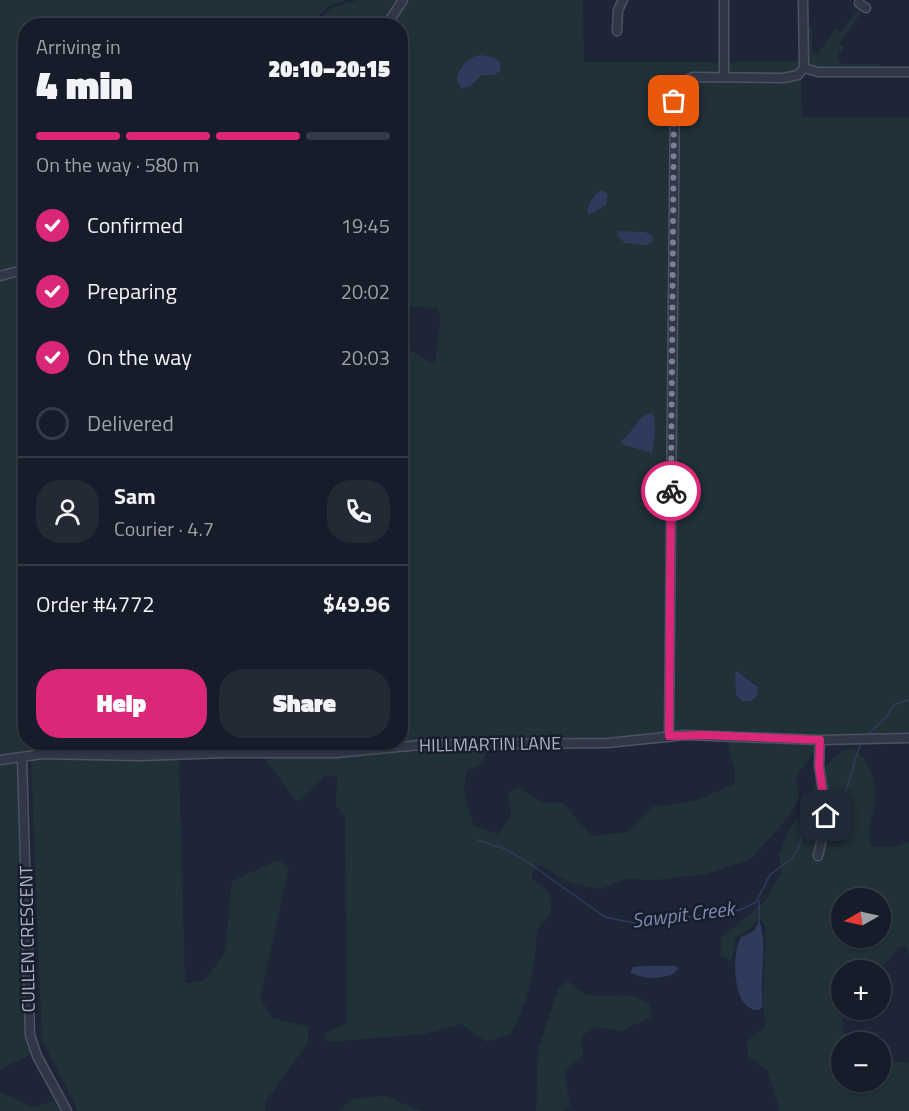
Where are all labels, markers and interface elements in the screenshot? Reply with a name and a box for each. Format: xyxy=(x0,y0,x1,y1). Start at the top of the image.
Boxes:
text: Arriving in xyxy=(36,31,121,62)
text: 20:10–20:15 xyxy=(268,52,390,86)
text: 4 min xyxy=(36,55,133,114)
pin xyxy=(648,75,699,126)
icon: bag xyxy=(657,84,690,117)
text: On the way · 580 m xyxy=(36,149,199,180)
text: Confirmed xyxy=(87,208,183,242)
icon: check xyxy=(36,209,69,242)
text: 19:45 xyxy=(341,210,390,241)
text: Preparing xyxy=(87,274,177,308)
icon: check xyxy=(36,275,69,308)
text: 20:02 xyxy=(341,276,390,307)
text: On the way xyxy=(87,340,192,374)
icon: check xyxy=(36,341,69,374)
text: 20:03 xyxy=(341,342,390,373)
text: Delivered xyxy=(87,406,174,440)
courier xyxy=(641,461,701,521)
icon: bike xyxy=(655,475,688,508)
text: Sam xyxy=(114,479,156,513)
button: person xyxy=(36,480,99,543)
button: phone xyxy=(327,480,390,543)
text: Courier · 4.7 xyxy=(114,513,214,544)
text: Order #4772 xyxy=(36,587,155,621)
text: $49.96 xyxy=(323,587,390,621)
button: Help xyxy=(36,669,207,738)
button: Share xyxy=(219,669,390,738)
street label: HILLMARTIN LANE xyxy=(419,729,561,759)
pin xyxy=(800,790,851,841)
icon: home xyxy=(809,799,842,832)
street label: CULLEN CRESCENT xyxy=(12,865,42,1013)
north arrow xyxy=(831,888,891,948)
map controls xyxy=(831,888,891,1092)
water label: Sawpit Creek xyxy=(630,892,738,936)
button: + xyxy=(831,960,891,1020)
button: − xyxy=(831,1032,891,1092)

